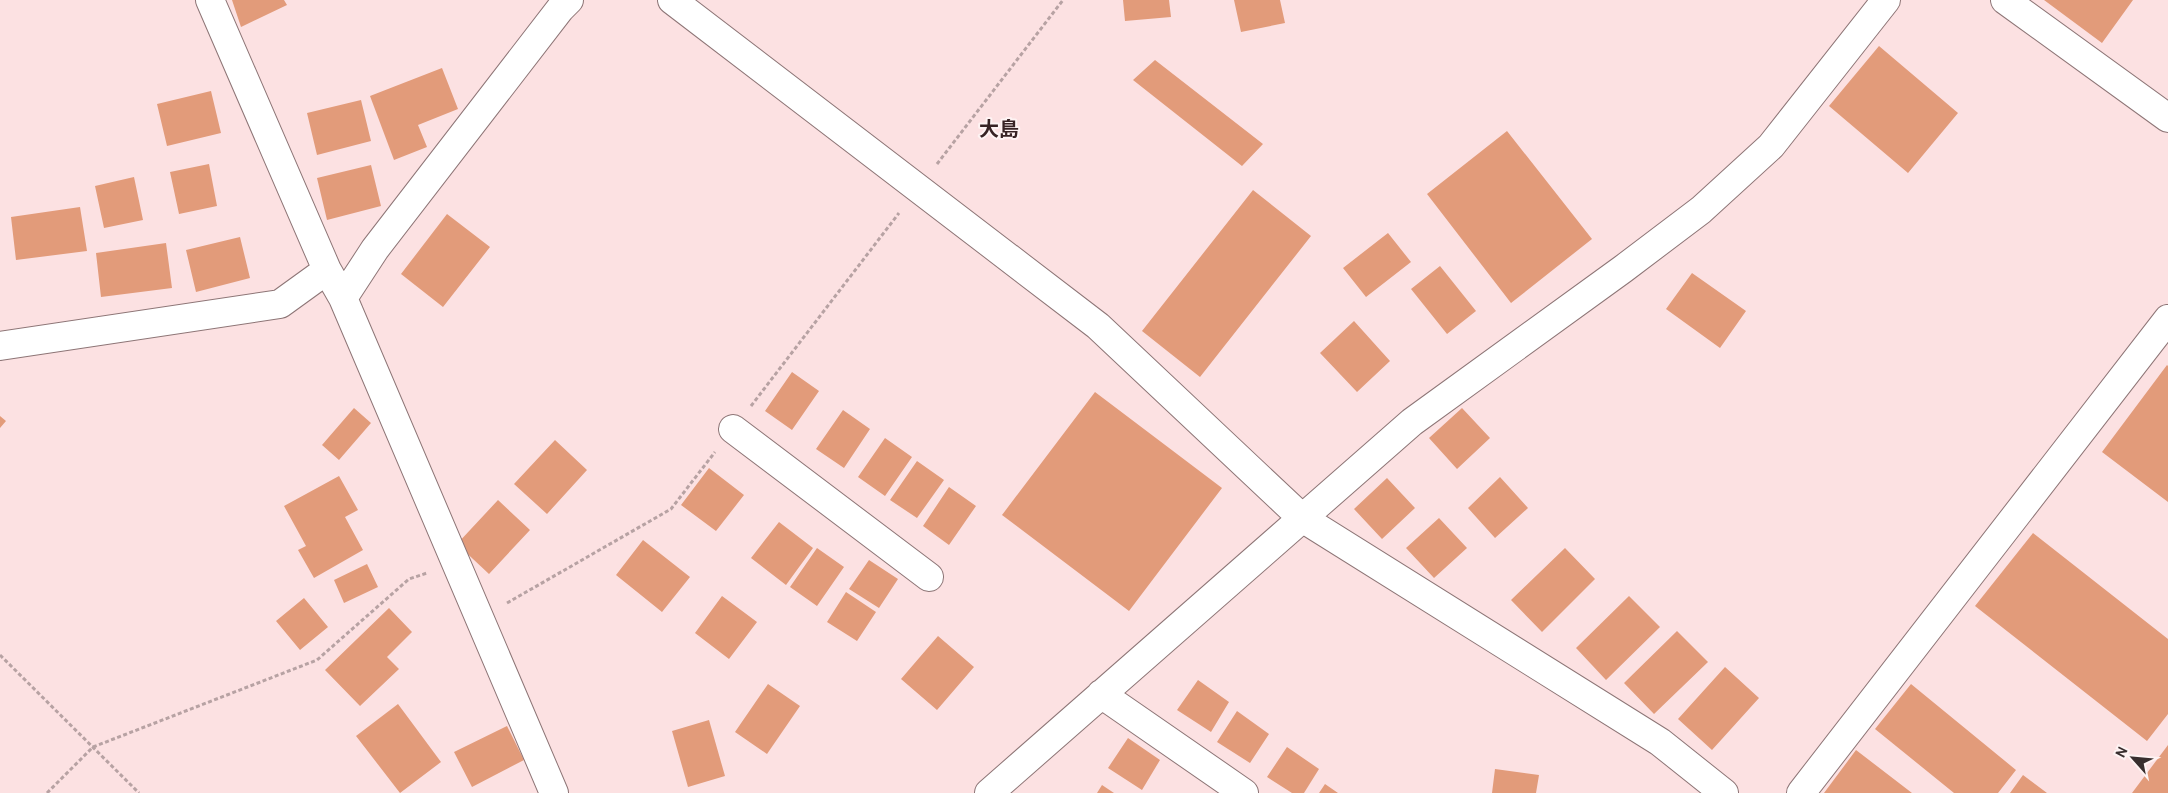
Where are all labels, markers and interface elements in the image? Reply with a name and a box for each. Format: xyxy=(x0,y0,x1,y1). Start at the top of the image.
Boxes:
district label: 大島 xyxy=(979,118,1019,144)
north arrow xyxy=(2108,733,2158,783)
text: N xyxy=(2113,744,2133,761)

